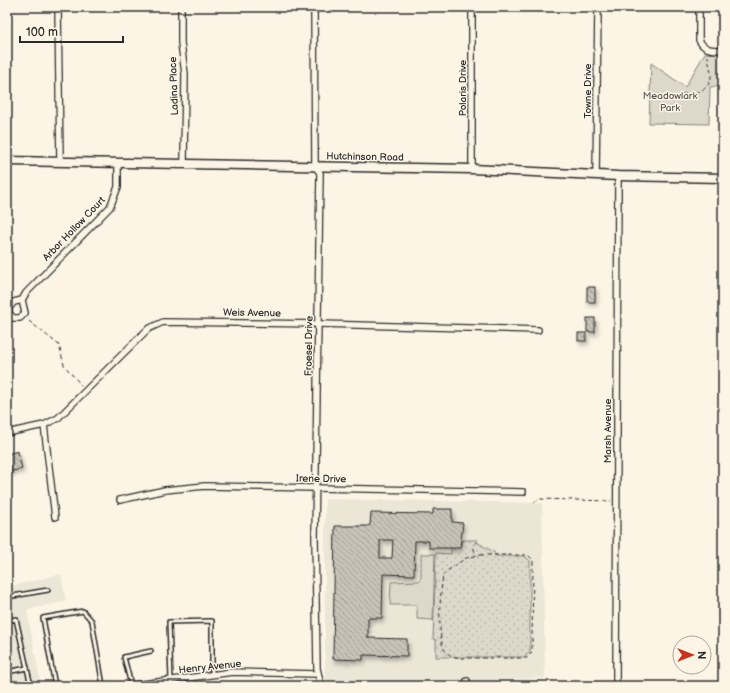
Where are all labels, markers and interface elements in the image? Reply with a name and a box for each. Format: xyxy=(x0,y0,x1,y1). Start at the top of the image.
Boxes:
scale bar xyxy=(20,18,123,44)
text: 100 m xyxy=(26,25,58,40)
street label: Ladina Place xyxy=(167,56,181,115)
street label: Polaris Drive xyxy=(457,60,469,116)
street label: Towne Drive xyxy=(582,63,594,119)
park label: Meadowlark Park xyxy=(643,90,697,114)
street label: Hutchinson Road xyxy=(326,150,404,164)
street label: Arbor Hollow Court xyxy=(40,194,108,264)
street label: Weis Avenue xyxy=(223,306,281,320)
street label: Froesel Drive xyxy=(302,316,316,376)
street label: Marsh Avenue xyxy=(602,399,614,463)
street label: Irene Drive xyxy=(296,473,346,485)
north arrow xyxy=(672,635,712,675)
text: N xyxy=(695,651,708,659)
street label: Henry Avenue xyxy=(178,658,242,676)

